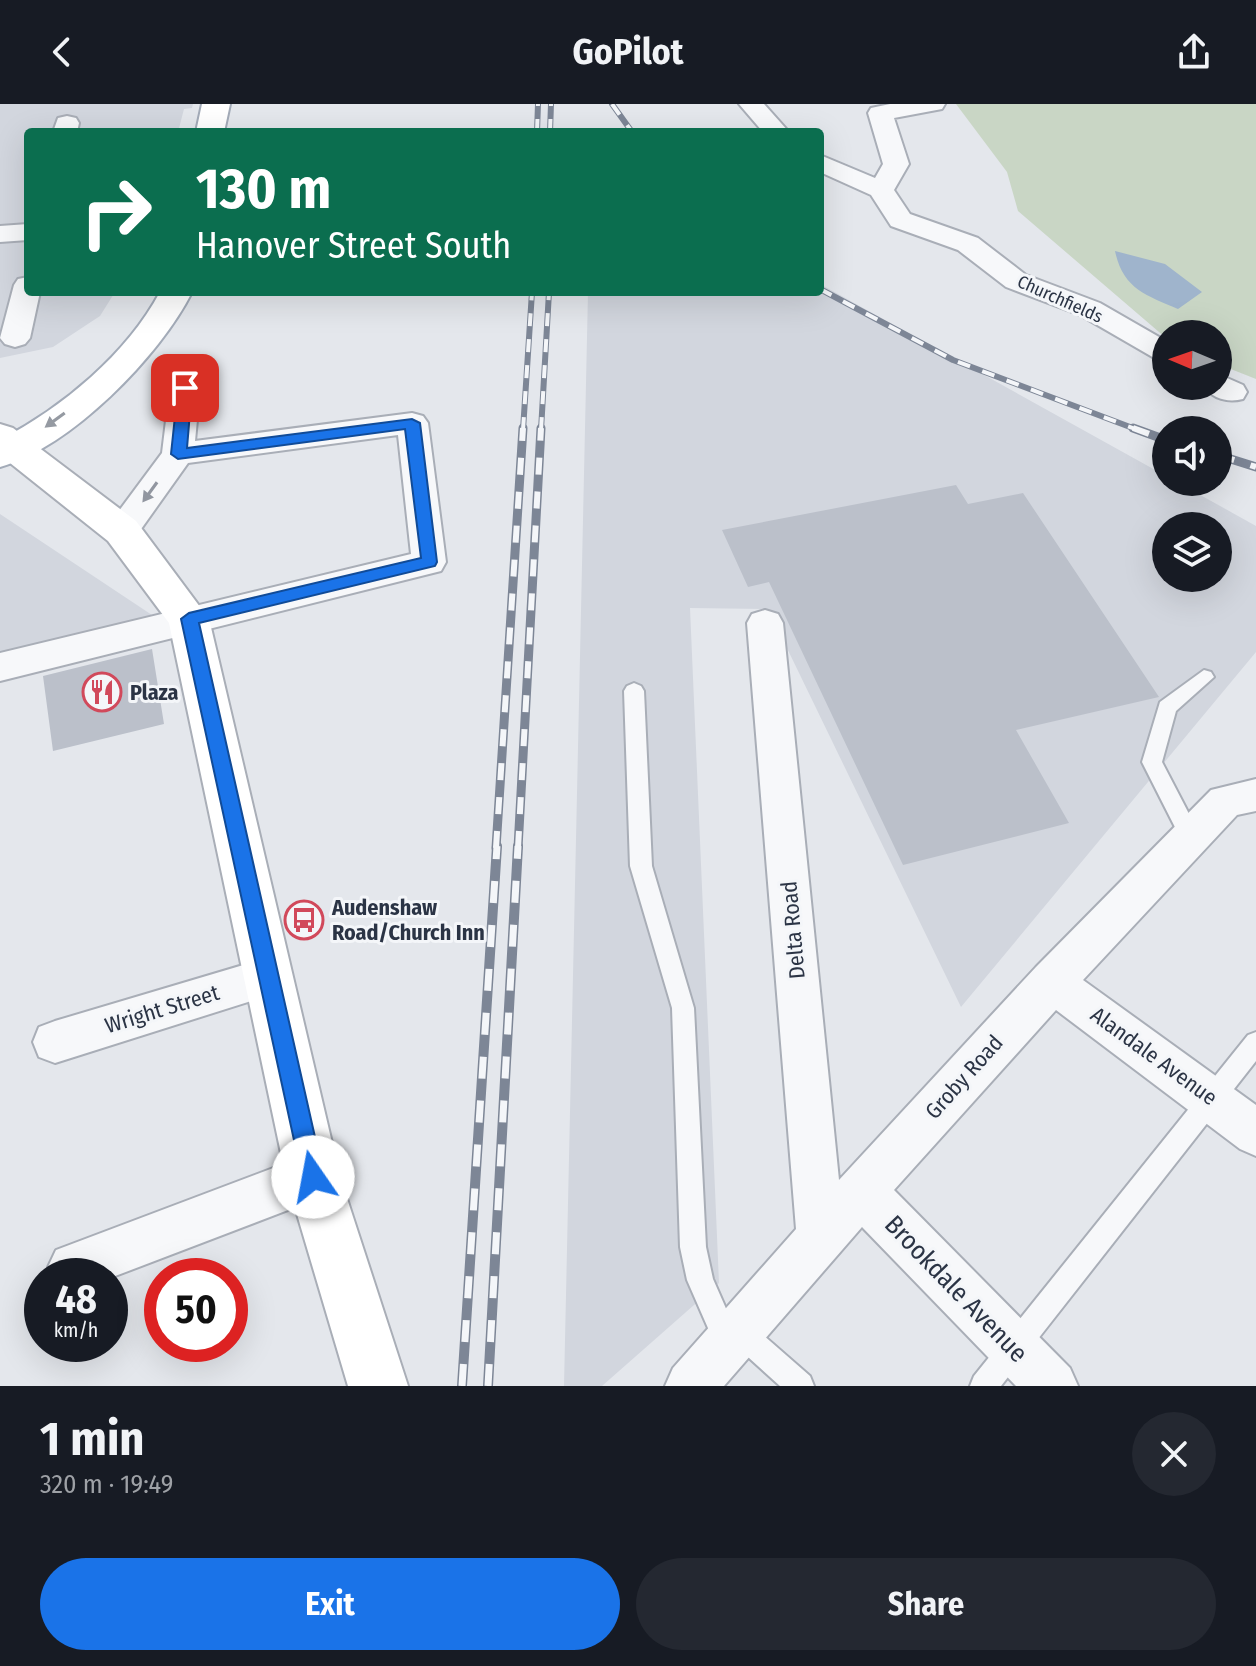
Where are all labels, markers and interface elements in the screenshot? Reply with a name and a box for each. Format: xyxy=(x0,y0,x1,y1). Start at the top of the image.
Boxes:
icon: back xyxy=(40,30,84,74)
text: GoPilot xyxy=(573,30,683,74)
icon: share xyxy=(1172,30,1216,74)
text: 130 m xyxy=(196,156,331,223)
icon: right xyxy=(64,160,168,264)
text: Hanover Street South xyxy=(196,224,511,268)
street label: Churchfields xyxy=(1014,270,1106,328)
north arrow xyxy=(1152,320,1232,400)
map controls xyxy=(1152,320,1232,592)
pin xyxy=(151,354,219,422)
icon: arrive xyxy=(163,366,207,410)
one-way arrow xyxy=(44,412,66,428)
button: sound xyxy=(1152,416,1232,496)
one-way arrow xyxy=(143,482,159,503)
button: layers xyxy=(1152,512,1232,592)
restaurant icon: Plaza xyxy=(81,671,123,713)
place label: Plaza xyxy=(130,679,179,706)
street label: Delta Road xyxy=(775,880,811,980)
place label: Audenshaw Road/Church Inn xyxy=(331,894,485,946)
bus stop icon: Audenshaw Road/Church Inn xyxy=(283,899,325,941)
street label: Wright Street xyxy=(102,979,223,1039)
street label: Alandale Avenue xyxy=(1085,1001,1223,1111)
street label: Groby Road xyxy=(919,1030,1009,1124)
position arrow xyxy=(271,1135,355,1219)
street label: Brookdale Avenue xyxy=(878,1209,1034,1369)
speed limit sign: 50 xyxy=(144,1258,248,1362)
text: 48 xyxy=(55,1276,97,1324)
text: km/h xyxy=(54,1318,98,1342)
text: 1 min xyxy=(40,1410,145,1468)
button: close xyxy=(1132,1412,1216,1496)
text: 320 m · 19:49 xyxy=(40,1469,173,1500)
button: Exit xyxy=(40,1558,620,1650)
button: Share xyxy=(636,1558,1216,1650)

